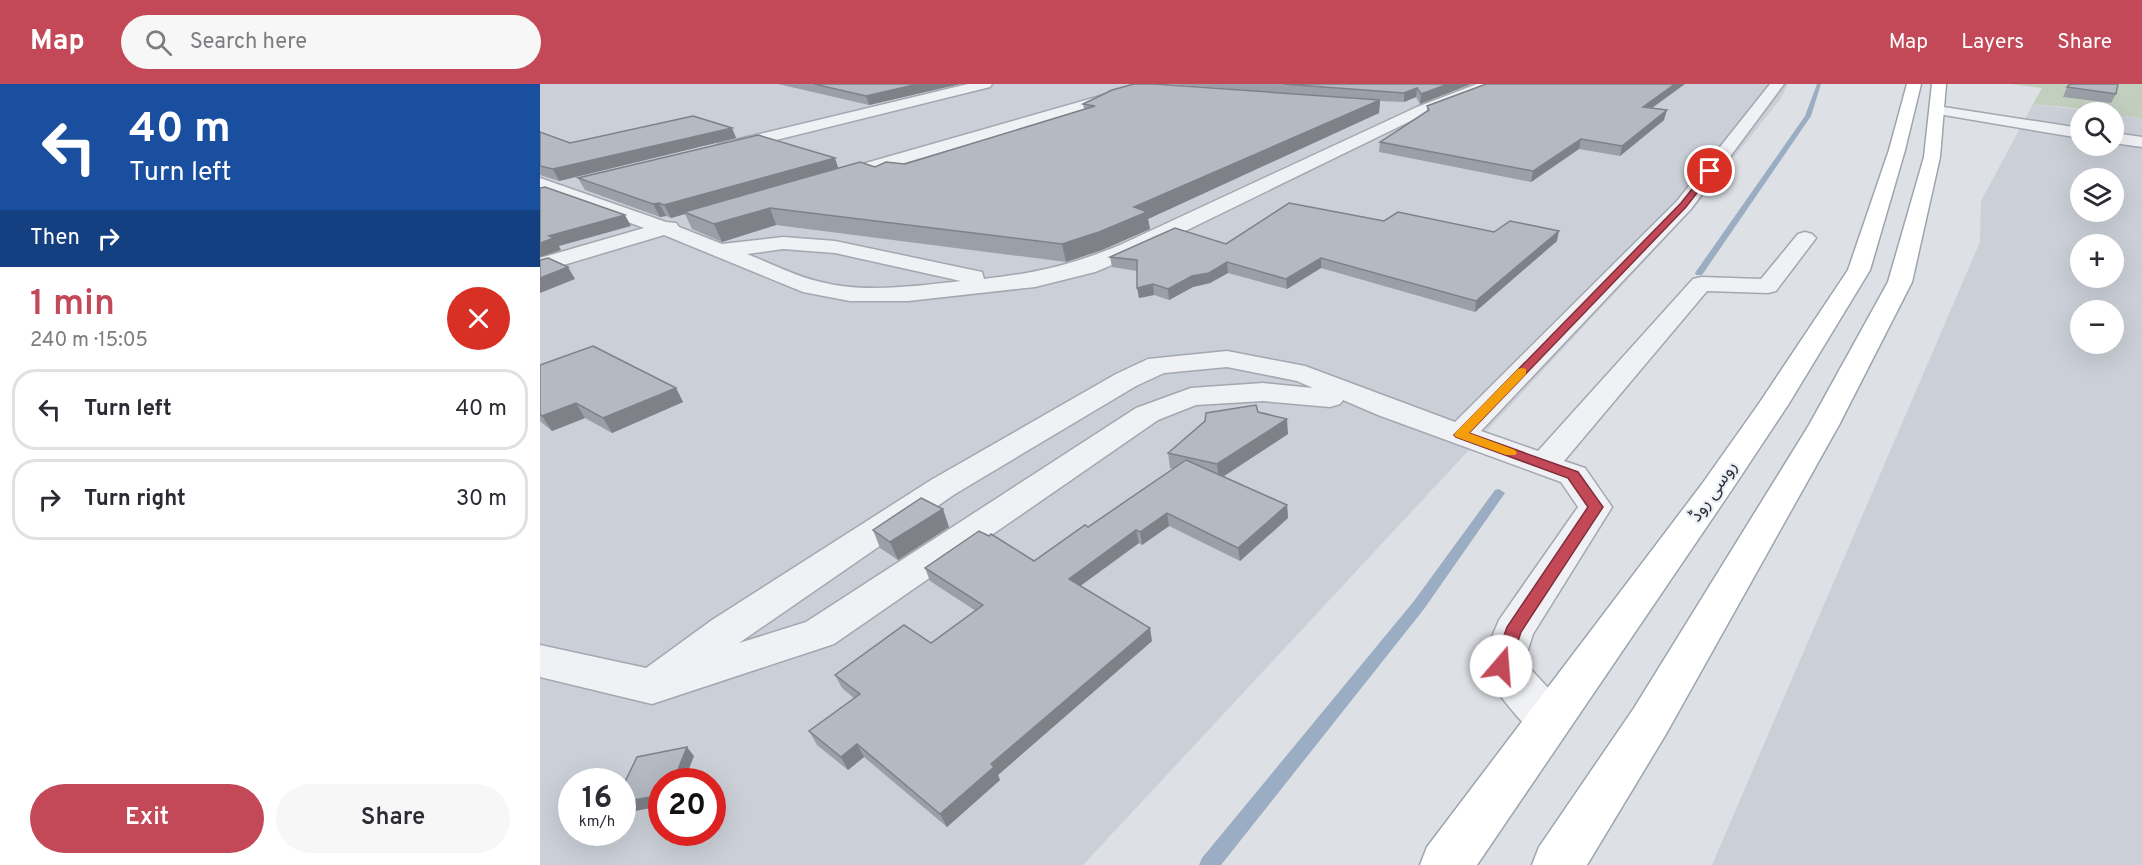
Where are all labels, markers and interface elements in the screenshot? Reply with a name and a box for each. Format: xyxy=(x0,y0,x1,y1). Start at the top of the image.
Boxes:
search box xyxy=(121,15,541,69)
text: Map xyxy=(30,24,85,60)
icon: search xyxy=(142,26,175,59)
text: Search here xyxy=(190,29,307,56)
text: Map xyxy=(1889,29,1928,56)
text: Layers xyxy=(1961,29,2024,56)
text: Share xyxy=(2057,29,2112,56)
map controls xyxy=(2070,102,2124,354)
button: search xyxy=(2070,102,2124,156)
text: 40 m xyxy=(129,104,231,157)
icon: left xyxy=(30,108,108,186)
pin xyxy=(1684,145,1735,196)
icon: arrive xyxy=(1693,154,1726,187)
text: Turn left xyxy=(129,156,231,190)
button: layers xyxy=(2070,168,2124,222)
icon: right xyxy=(92,222,125,255)
text: Then xyxy=(30,225,80,252)
button: + xyxy=(2070,234,2124,288)
text: 1 min xyxy=(30,282,115,328)
button: close xyxy=(447,287,510,350)
button: − xyxy=(2070,300,2124,354)
text: 240 m · 15:05 xyxy=(30,328,148,354)
icon: left xyxy=(33,393,66,426)
text: Turn left xyxy=(84,396,172,423)
text: 40 m xyxy=(455,396,507,423)
street label: روسی روڈ xyxy=(1685,457,1744,527)
icon: right xyxy=(33,483,66,516)
text: Turn right xyxy=(84,486,186,513)
text: 30 m xyxy=(456,486,507,513)
position arrow xyxy=(1469,634,1533,698)
speed limit sign: 20 xyxy=(648,768,726,846)
text: 16 xyxy=(582,781,612,818)
button: Exit xyxy=(30,784,264,853)
button: Share xyxy=(276,784,510,853)
text: km/h xyxy=(579,813,615,832)

